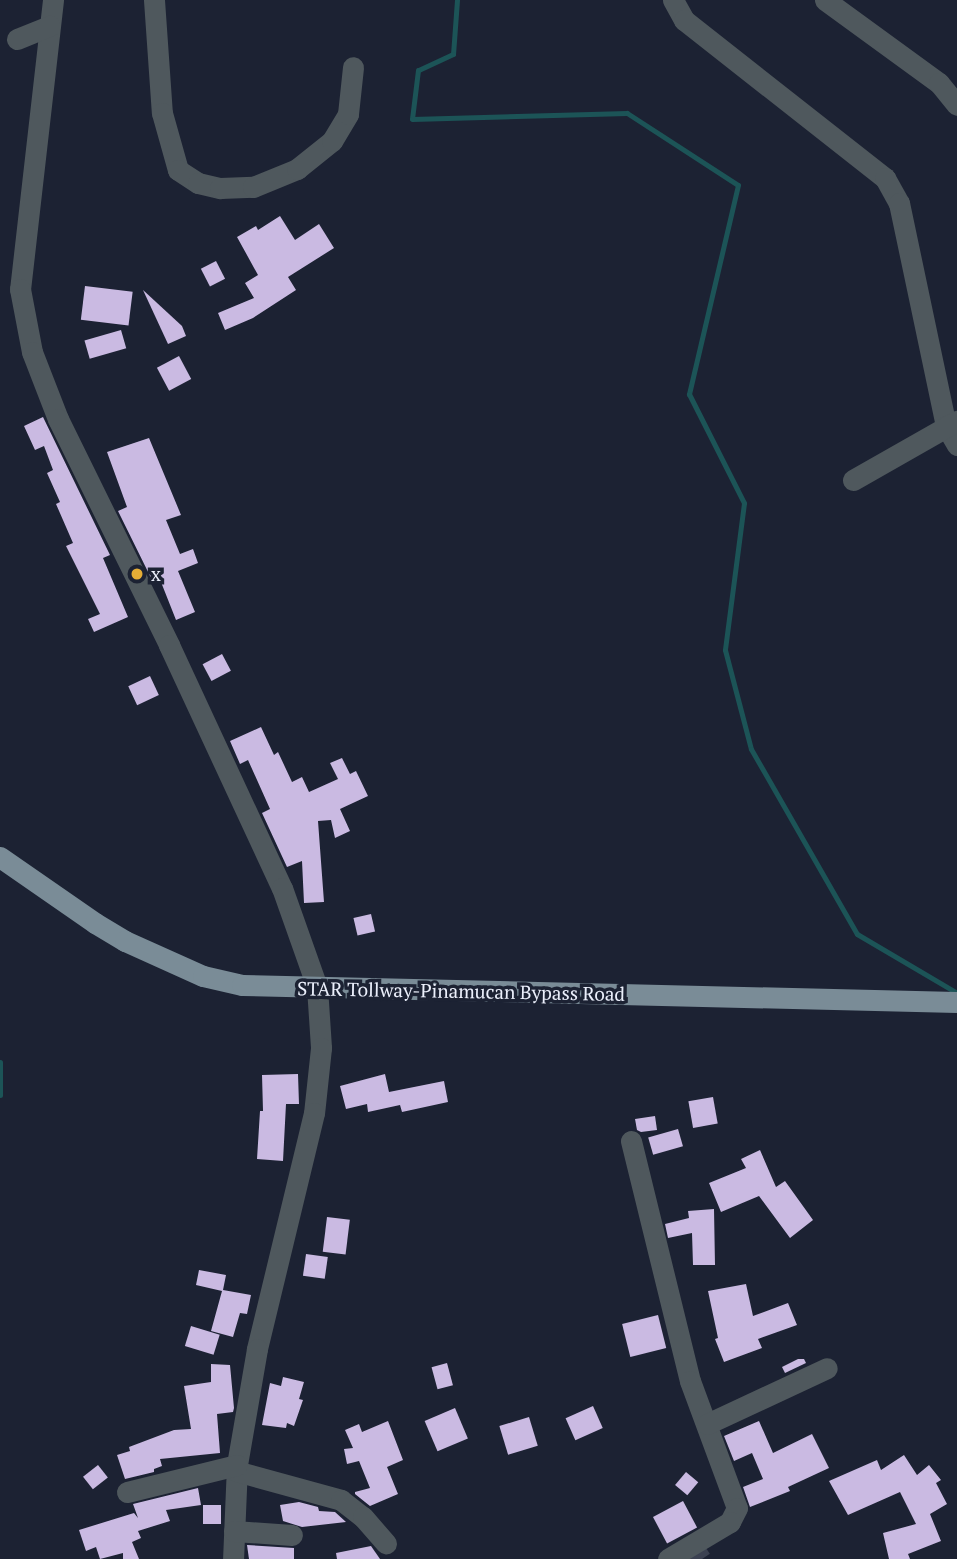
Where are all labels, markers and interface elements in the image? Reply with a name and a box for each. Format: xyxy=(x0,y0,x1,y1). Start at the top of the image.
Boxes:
place label: x xyxy=(151,563,161,585)
marker: x xyxy=(129,566,145,582)
street label: STAR Tollway-Pinamucan Bypass Road xyxy=(297,977,625,1005)

